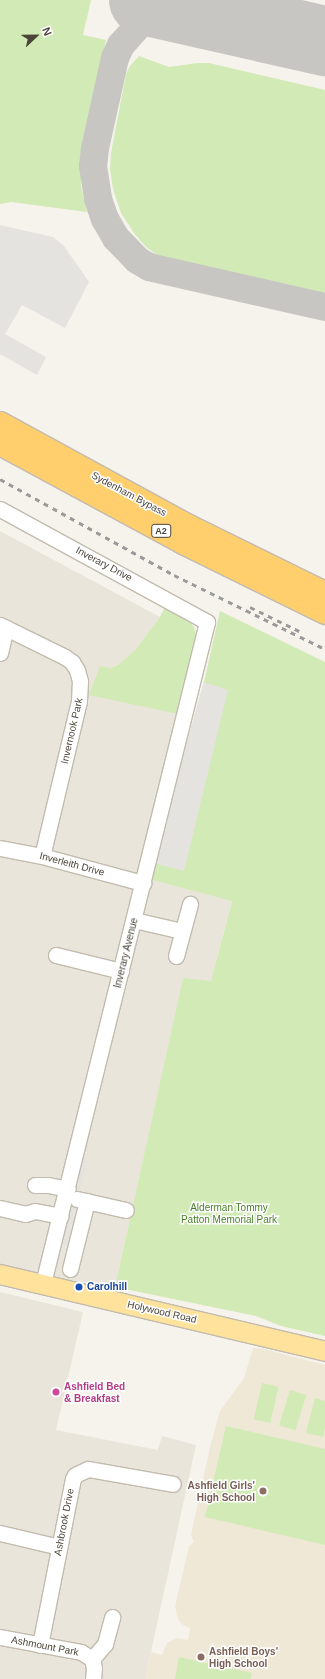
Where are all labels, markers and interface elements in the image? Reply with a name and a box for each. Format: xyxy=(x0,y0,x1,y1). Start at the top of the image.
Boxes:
north arrow xyxy=(16,16,56,56)
text: N xyxy=(40,26,54,37)
street label: Sydenham Bypass xyxy=(89,469,169,519)
road number: A2 xyxy=(151,524,171,538)
street label: Inverary Drive xyxy=(74,544,134,584)
street label: Invernook Park xyxy=(59,697,85,765)
street label: Inverleith Drive xyxy=(38,850,106,878)
street label: Inverary Avenue xyxy=(111,916,141,990)
park label: Alderman Tommy Patton Memorial Park xyxy=(181,1201,277,1224)
place label: Carolhill xyxy=(87,1281,127,1293)
marker: Carolhill xyxy=(74,1282,84,1292)
street label: Holywood Road xyxy=(126,1298,198,1326)
place label: Ashfield Bed & Breakfast xyxy=(64,1380,125,1404)
marker: Ashfield Bed & Breakfast xyxy=(51,1387,61,1397)
place label: Ashfield Girls' High School xyxy=(188,1479,255,1502)
marker: Ashfield Girls' High School xyxy=(258,1486,268,1496)
street label: Ashbrook Drive xyxy=(52,1487,76,1557)
street label: Ashmount Park xyxy=(10,1634,80,1658)
place label: Ashfield Boys' High School xyxy=(209,1645,278,1668)
marker: Ashfield Boys' High School xyxy=(196,1652,206,1662)

